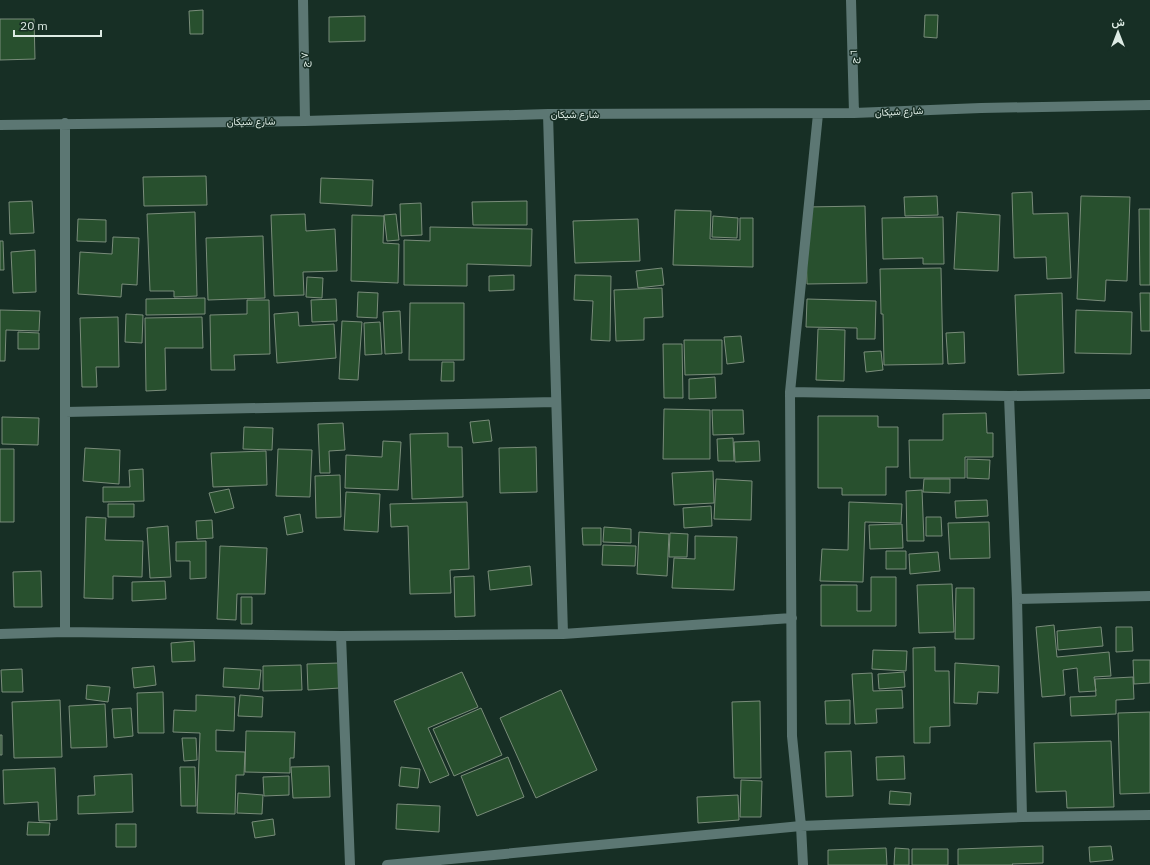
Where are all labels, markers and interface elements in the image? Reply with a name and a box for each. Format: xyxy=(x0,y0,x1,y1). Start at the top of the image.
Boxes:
scale bar xyxy=(14,12,101,38)
north arrow xyxy=(1098,12,1138,52)
text: ش xyxy=(1111,15,1125,29)
text: 20 m xyxy=(20,18,48,33)
street label: ٦ ج xyxy=(847,50,860,64)
street label: ٧ ج xyxy=(298,52,311,68)
street label: شارع شيكان xyxy=(874,104,924,119)
street label: شارع شيكان xyxy=(551,108,599,121)
street label: شارع شيكان xyxy=(227,115,275,128)

